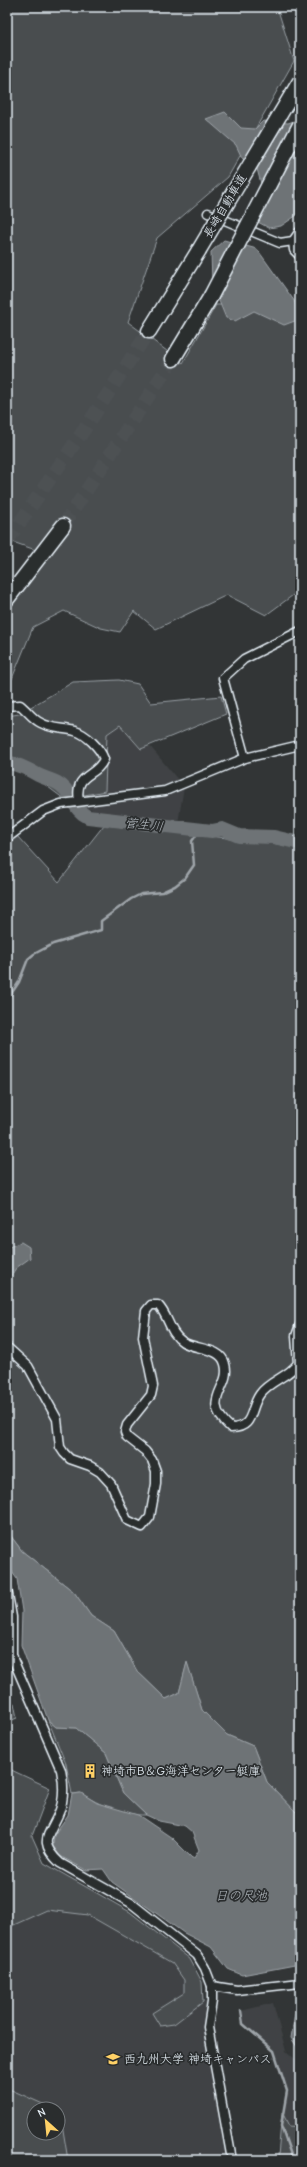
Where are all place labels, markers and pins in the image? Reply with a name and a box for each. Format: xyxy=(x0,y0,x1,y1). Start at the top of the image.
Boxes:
building icon: 神埼市B＆G海洋センター艇庫 xyxy=(82,1763,98,1779)
place label: 神埼市B＆G海洋センター艇庫 xyxy=(101,1764,261,1778)
school or university icon: 西九州大学 神埼キャンパス xyxy=(105,2051,121,2067)
place label: 西九州大学 神埼キャンパス xyxy=(124,2052,272,2066)

